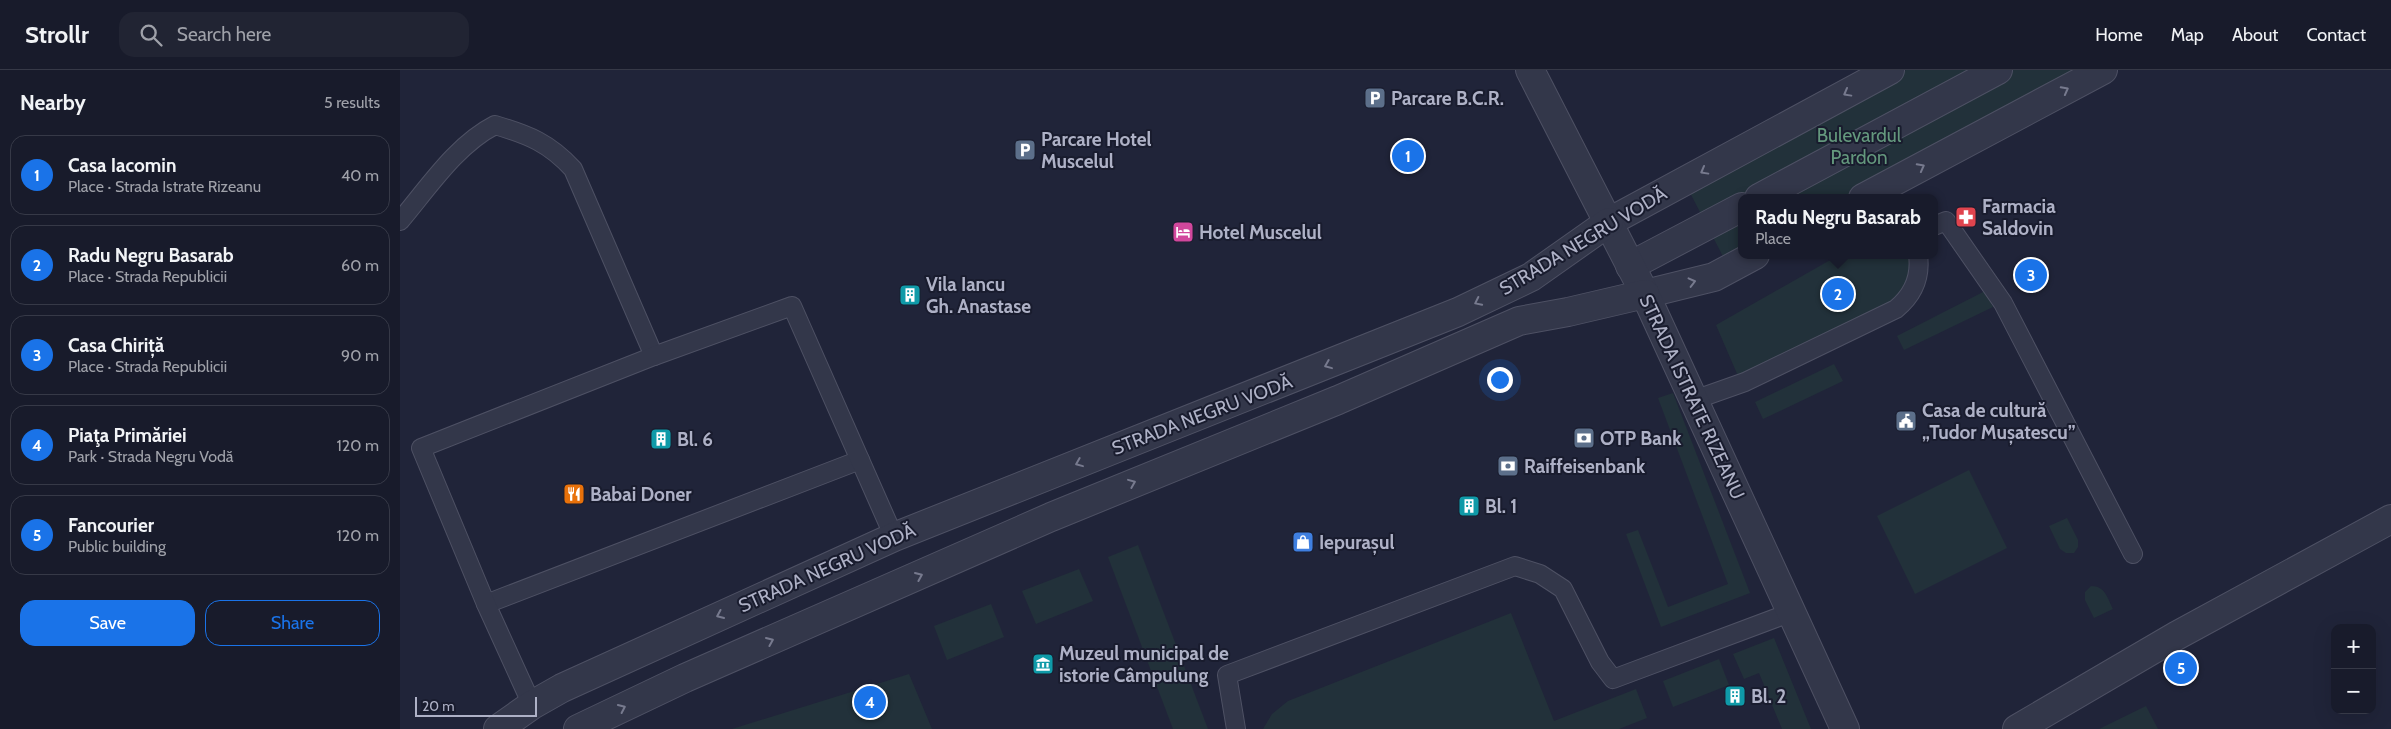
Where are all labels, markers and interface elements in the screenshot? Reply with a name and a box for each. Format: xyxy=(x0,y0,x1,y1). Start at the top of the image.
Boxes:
search box xyxy=(119,12,469,57)
text: Strollr xyxy=(25,20,89,49)
icon: search xyxy=(137,21,165,49)
text: Search here xyxy=(177,23,271,46)
text: Home xyxy=(2095,24,2143,46)
text: Map xyxy=(2171,24,2204,46)
text: About xyxy=(2232,24,2278,46)
text: Contact xyxy=(2306,24,2366,46)
parking icon: Parcare B.C.R. xyxy=(1363,86,1387,110)
place label: Parcare B.C.R. xyxy=(1391,87,1504,110)
one-way arrow xyxy=(1843,87,1852,97)
one-way arrow xyxy=(2059,87,2068,97)
text: Nearby xyxy=(20,90,86,115)
text: 5 results xyxy=(324,93,380,112)
park label: Bulevardul Pardon xyxy=(1817,124,1902,169)
place label: Parcare Hotel Muscelul xyxy=(1041,128,1152,173)
pin: 1 xyxy=(1392,137,1424,175)
parking icon: Parcare Hotel Muscelul xyxy=(1013,138,1037,162)
text: Casa Iacomin xyxy=(68,154,176,177)
one-way arrow xyxy=(1916,163,1925,173)
one-way arrow xyxy=(1700,165,1709,175)
text: 1 xyxy=(34,166,40,185)
text: 40 m xyxy=(341,166,379,185)
text: Place · Strada Istrate Rizeanu xyxy=(68,177,261,196)
street label: STRADA NEGRU VODĂ xyxy=(1495,182,1671,300)
popup xyxy=(1738,194,1938,259)
place label: Farmacia Saldovin xyxy=(1982,195,2056,240)
pharmacy icon: Farmacia Saldovin xyxy=(1954,205,1978,229)
text: Radu Negru Basarab xyxy=(1755,206,1921,229)
hotel icon: Hotel Muscelul xyxy=(1171,220,1195,244)
place label: Hotel Muscelul xyxy=(1199,221,1322,244)
text: Place xyxy=(1755,229,1791,248)
text: Radu Negru Basarab xyxy=(68,244,234,267)
text: 2 xyxy=(33,256,41,275)
text: 60 m xyxy=(341,256,379,275)
pin: 3 xyxy=(2015,256,2047,294)
text: Place · Strada Republicii xyxy=(68,267,227,286)
place label: Vila Iancu Gh. Anastase xyxy=(926,273,1031,318)
pin: 2 xyxy=(1822,275,1854,313)
one-way arrow xyxy=(1688,277,1697,288)
building icon: Vila Iancu Gh. Anastase xyxy=(898,283,922,307)
street label: STRADA ISTRATE RIZEANU xyxy=(1634,291,1750,503)
one-way arrow xyxy=(1474,296,1483,306)
text: Casa Chiriță xyxy=(68,334,164,357)
text: 3 xyxy=(33,346,41,365)
text: 90 m xyxy=(341,346,379,365)
text: Place · Strada Republicii xyxy=(68,357,227,376)
one-way arrow xyxy=(1324,358,1333,369)
your location xyxy=(1487,367,1513,393)
street label: STRADA NEGRU VODĂ xyxy=(1109,370,1296,460)
place label: Casa de cultură „Tudor Mușatescu” xyxy=(1922,399,2076,445)
public building icon: Casa de cultură „Tudor Mușatescu” xyxy=(1894,409,1918,433)
text: Piaţa Primăriei xyxy=(68,424,187,447)
bank icon: OTP Bank xyxy=(1572,426,1596,450)
building icon: Bl. 6 xyxy=(649,427,673,451)
place label: OTP Bank xyxy=(1600,427,1682,450)
place label: Bl. 6 xyxy=(677,428,713,451)
text: 4 xyxy=(32,436,42,455)
text: 120 m xyxy=(337,436,379,455)
text: Park · Strada Negru Vodă xyxy=(68,447,234,466)
bank icon: Raiffeisenbank xyxy=(1496,454,1520,478)
place label: Raiffeisenbank xyxy=(1524,455,1646,478)
one-way arrow xyxy=(1076,457,1084,467)
one-way arrow xyxy=(1127,479,1136,489)
restaurant icon: Babai Doner xyxy=(562,482,586,506)
place label: Babai Doner xyxy=(590,483,692,506)
building icon: Bl. 1 xyxy=(1457,494,1481,518)
place label: Bl. 1 xyxy=(1485,495,1517,518)
text: Fancourier xyxy=(68,514,154,537)
street label: STRADA NEGRU VODĂ xyxy=(735,518,919,617)
text: 5 xyxy=(33,526,41,545)
text: 120 m xyxy=(337,526,379,545)
shop icon: Iepurașul xyxy=(1291,530,1315,554)
place label: Iepurașul xyxy=(1319,531,1394,555)
text: Public building xyxy=(68,537,166,556)
one-way arrow xyxy=(914,572,923,583)
button: Save xyxy=(20,600,195,646)
button: Share xyxy=(205,600,380,646)
one-way arrow xyxy=(716,608,725,619)
map controls xyxy=(2331,624,2376,714)
button: + xyxy=(2331,624,2376,669)
one-way arrow xyxy=(765,637,774,648)
place label: Muzeul municipal de istorie Câmpulung xyxy=(1059,642,1229,687)
pin: 5 xyxy=(2165,649,2197,687)
museum icon: Muzeul municipal de istorie Câmpulung xyxy=(1031,652,1055,676)
button: − xyxy=(2331,669,2376,714)
pin: 4 xyxy=(854,683,886,721)
building icon: Bl. 2 xyxy=(1723,684,1747,708)
place label: Bl. 2 xyxy=(1751,685,1786,708)
scale bar xyxy=(415,694,538,717)
text: 20 m xyxy=(422,697,455,715)
one-way arrow xyxy=(617,703,626,714)

